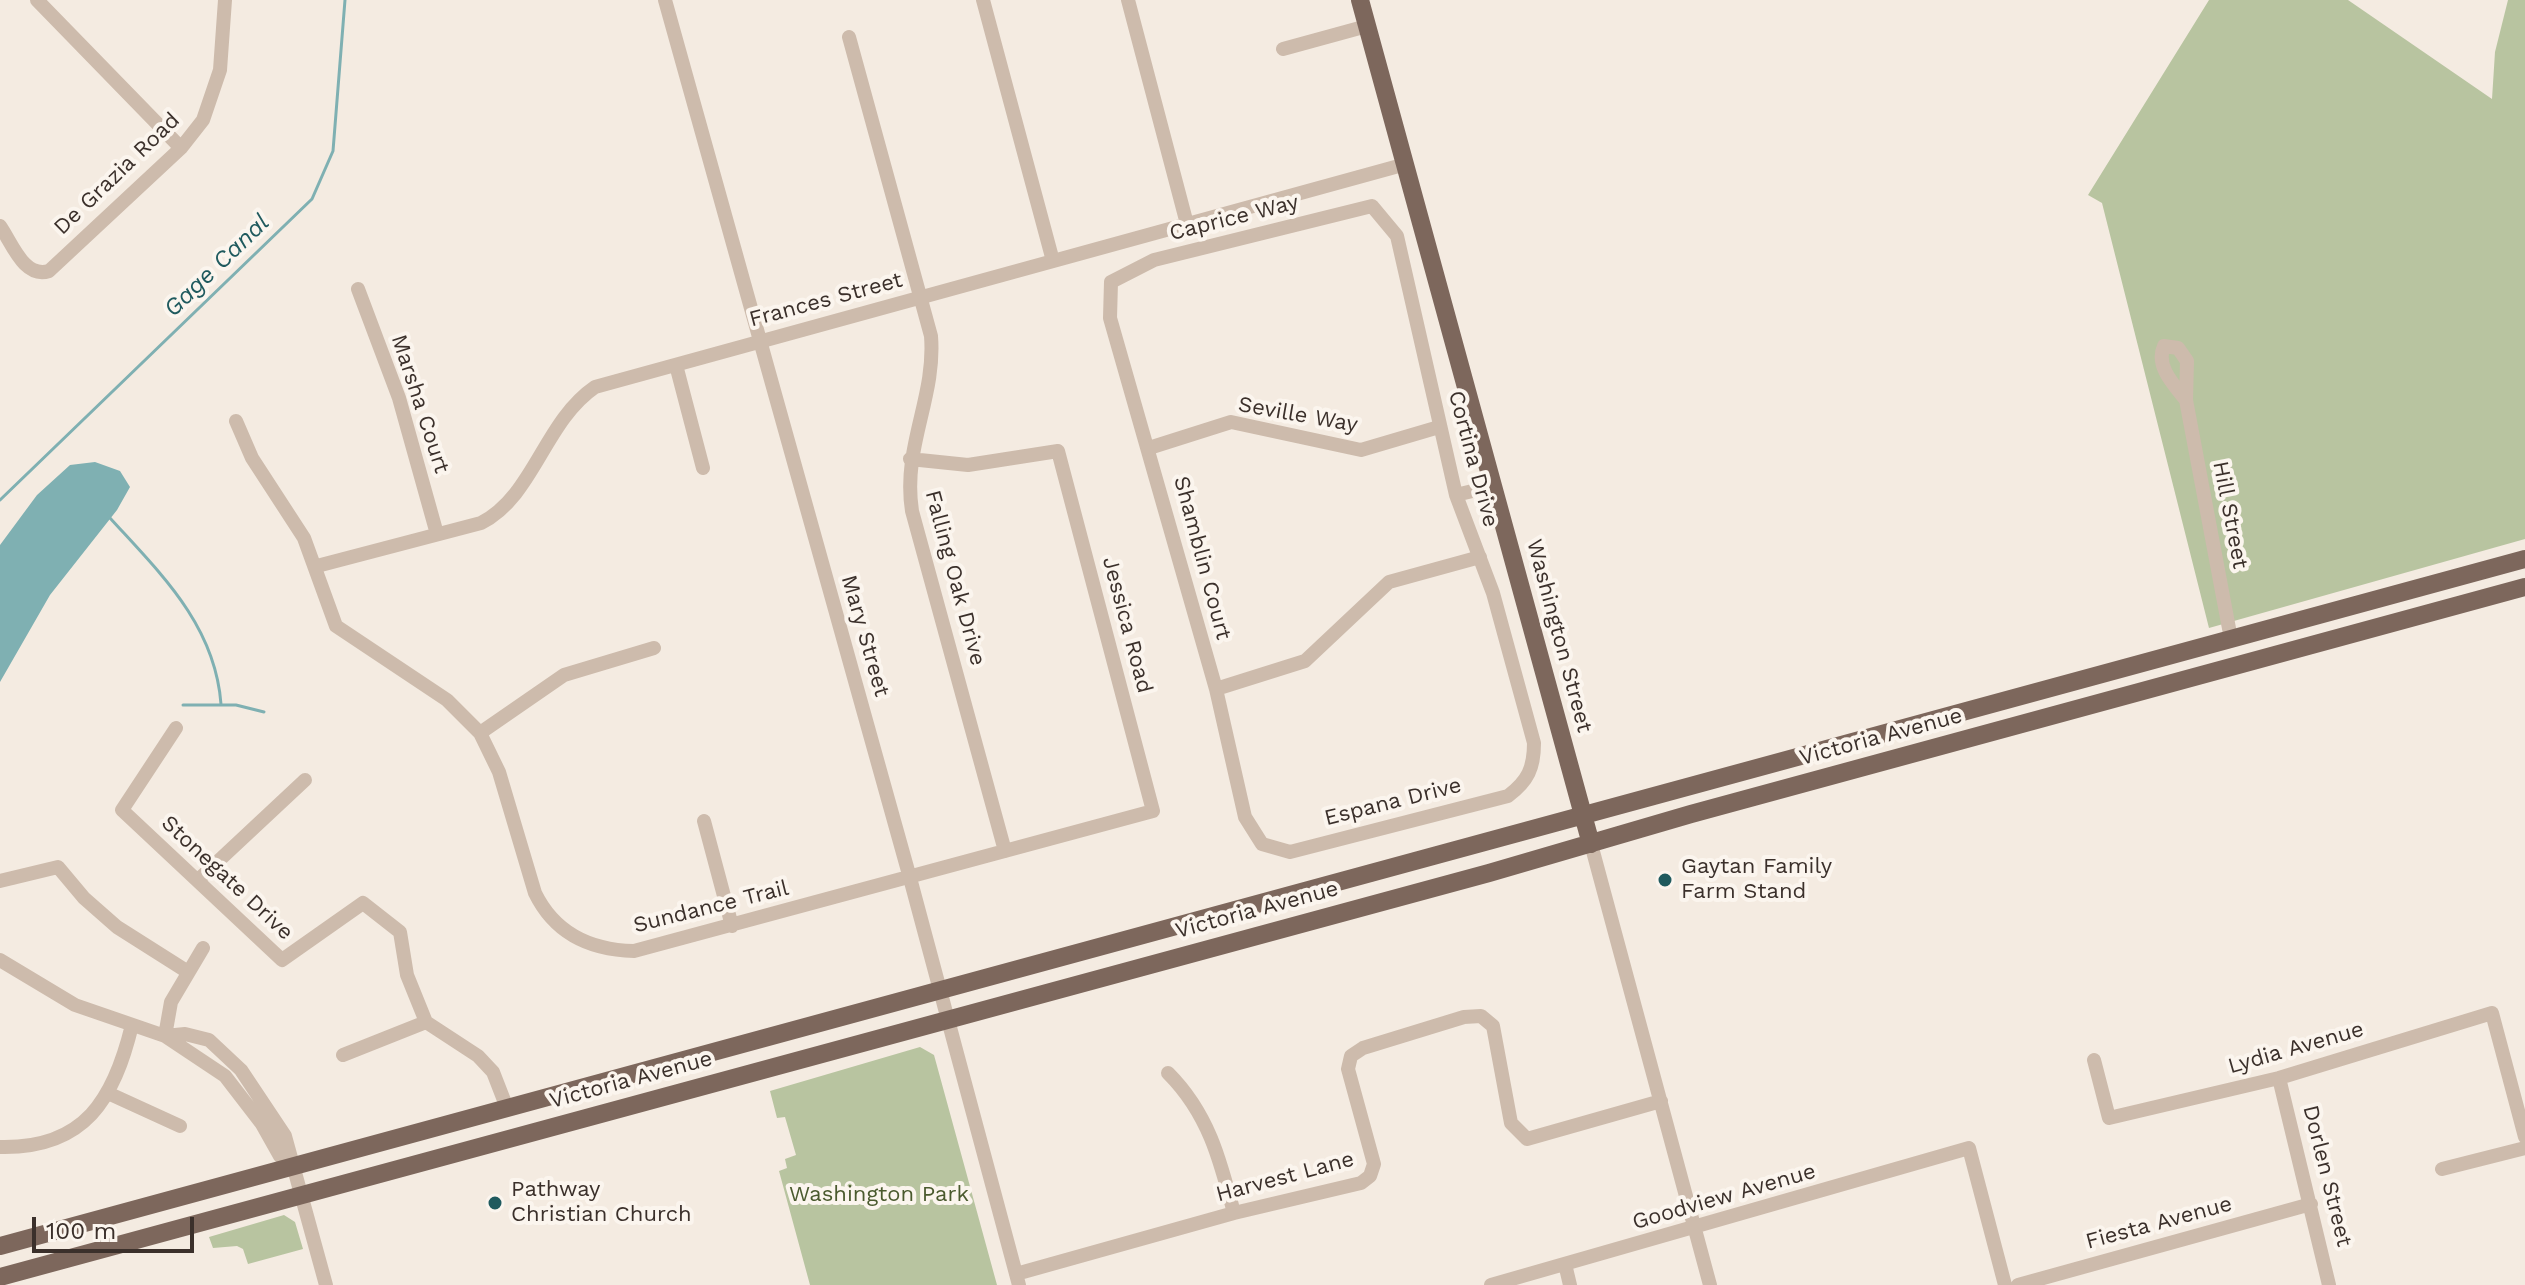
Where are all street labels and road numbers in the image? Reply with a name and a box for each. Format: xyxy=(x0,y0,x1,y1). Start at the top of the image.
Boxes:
street label: De Grazia Road xyxy=(49,107,185,241)
street label: Caprice Way xyxy=(1167,189,1301,247)
street label: Frances Street xyxy=(746,267,906,333)
street label: Marsha Court xyxy=(385,331,455,477)
street label: Cortina Drive xyxy=(1442,388,1504,530)
street label: Seville Way xyxy=(1236,392,1360,438)
street label: Hill Street xyxy=(2207,459,2253,571)
street label: Shamblin Court xyxy=(1168,473,1236,643)
street label: Falling Oak Drive xyxy=(919,487,991,669)
street label: Washington Street xyxy=(1521,537,1597,735)
street label: Jessica Road xyxy=(1096,554,1158,696)
street label: Mary Street xyxy=(835,572,895,700)
street label: Victoria Avenue xyxy=(1797,703,1965,771)
street label: Espana Drive xyxy=(1322,772,1464,832)
street label: Stonegate Drive xyxy=(156,810,298,946)
street label: Sundance Trail xyxy=(631,875,791,939)
street label: Victoria Avenue xyxy=(1173,876,1341,944)
street label: Lydia Avenue xyxy=(2225,1016,2367,1080)
street label: Victoria Avenue xyxy=(547,1046,715,1114)
street label: Dorlen Street xyxy=(2297,1103,2357,1249)
street label: Harvest Lane xyxy=(1213,1146,1357,1208)
street label: Goodview Avenue xyxy=(1629,1158,1819,1236)
street label: Fiesta Avenue xyxy=(2083,1191,2235,1255)

